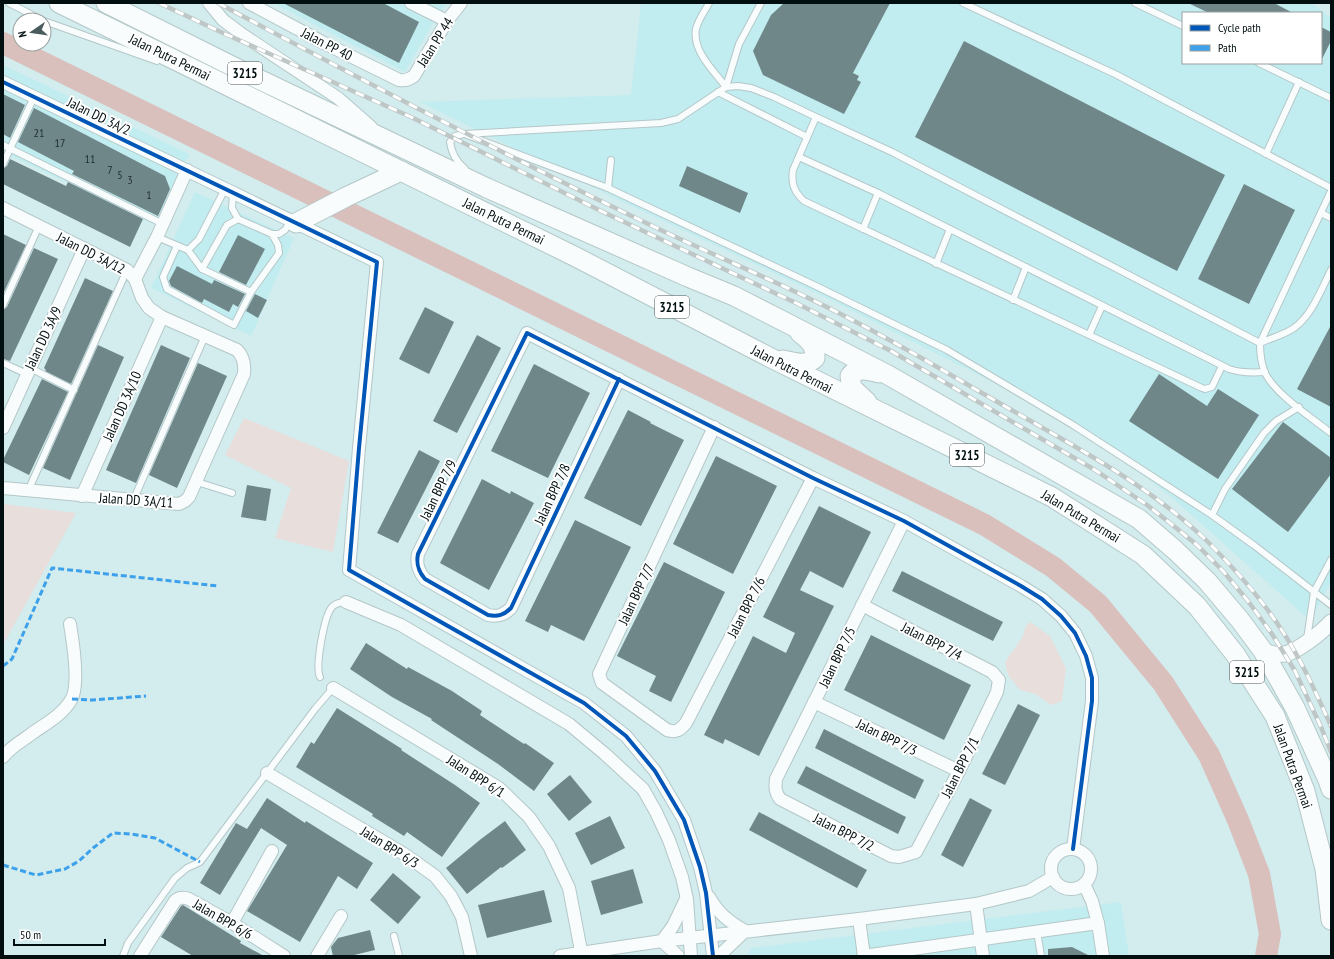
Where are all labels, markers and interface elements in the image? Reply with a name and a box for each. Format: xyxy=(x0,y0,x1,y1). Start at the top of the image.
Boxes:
north arrow xyxy=(12,12,52,52)
legend xyxy=(1182,12,1322,64)
street label: Jalan PP 44 xyxy=(412,13,457,71)
text: Cycle path xyxy=(1218,20,1261,35)
street label: Jalan PP 40 xyxy=(298,23,355,64)
street label: Jalan Putra Permai xyxy=(125,29,214,84)
text: N xyxy=(15,30,30,39)
text: Path xyxy=(1218,40,1236,55)
road number: 3215 xyxy=(228,62,262,84)
street label: Jalan DD 3A/2 xyxy=(64,93,133,139)
house number: 21 xyxy=(34,125,44,140)
house number: 17 xyxy=(55,135,65,150)
house number: 11 xyxy=(85,151,95,166)
house number: 7 xyxy=(107,162,113,177)
house number: 5 xyxy=(117,167,123,182)
house number: 3 xyxy=(127,172,133,187)
house number: 1 xyxy=(146,187,152,202)
street label: Jalan Putra Permai xyxy=(459,193,548,248)
street label: Jalan DD 3A/12 xyxy=(53,228,128,278)
road number: 3215 xyxy=(655,296,689,318)
street label: Jalan DD 3A/9 xyxy=(20,303,66,374)
street label: Jalan Putra Permai xyxy=(748,340,836,397)
street label: Jalan DD 3A/10 xyxy=(98,368,145,445)
road number: 3215 xyxy=(950,444,984,466)
street label: Jalan BPP 7/9 xyxy=(415,457,460,524)
street label: Jalan BPP 7/8 xyxy=(530,461,574,528)
street label: Jalan Putra Permai xyxy=(1038,485,1124,547)
street label: Jalan DD 3A/11 xyxy=(97,488,174,512)
street label: Jalan BPP 7/7 xyxy=(614,561,658,628)
street label: Jalan BPP 7/6 xyxy=(723,574,769,641)
street label: Jalan BPP 7/4 xyxy=(898,618,966,664)
street label: Jalan BPP 7/5 xyxy=(814,624,859,691)
road number: 3215 xyxy=(1230,661,1264,683)
street label: Jalan BPP 7/3 xyxy=(853,714,920,759)
street label: Jalan Putra Permai xyxy=(1269,720,1317,811)
street label: Jalan BPP 7/1 xyxy=(937,734,983,801)
street label: Jalan BPP 6/1 xyxy=(443,750,508,801)
street label: Jalan BPP 7/2 xyxy=(810,809,877,855)
street label: Jalan BPP 6/3 xyxy=(357,822,423,872)
street label: Jalan BPP 6/6 xyxy=(189,894,256,943)
scale bar xyxy=(14,921,105,947)
text: 50 m xyxy=(20,927,41,942)

